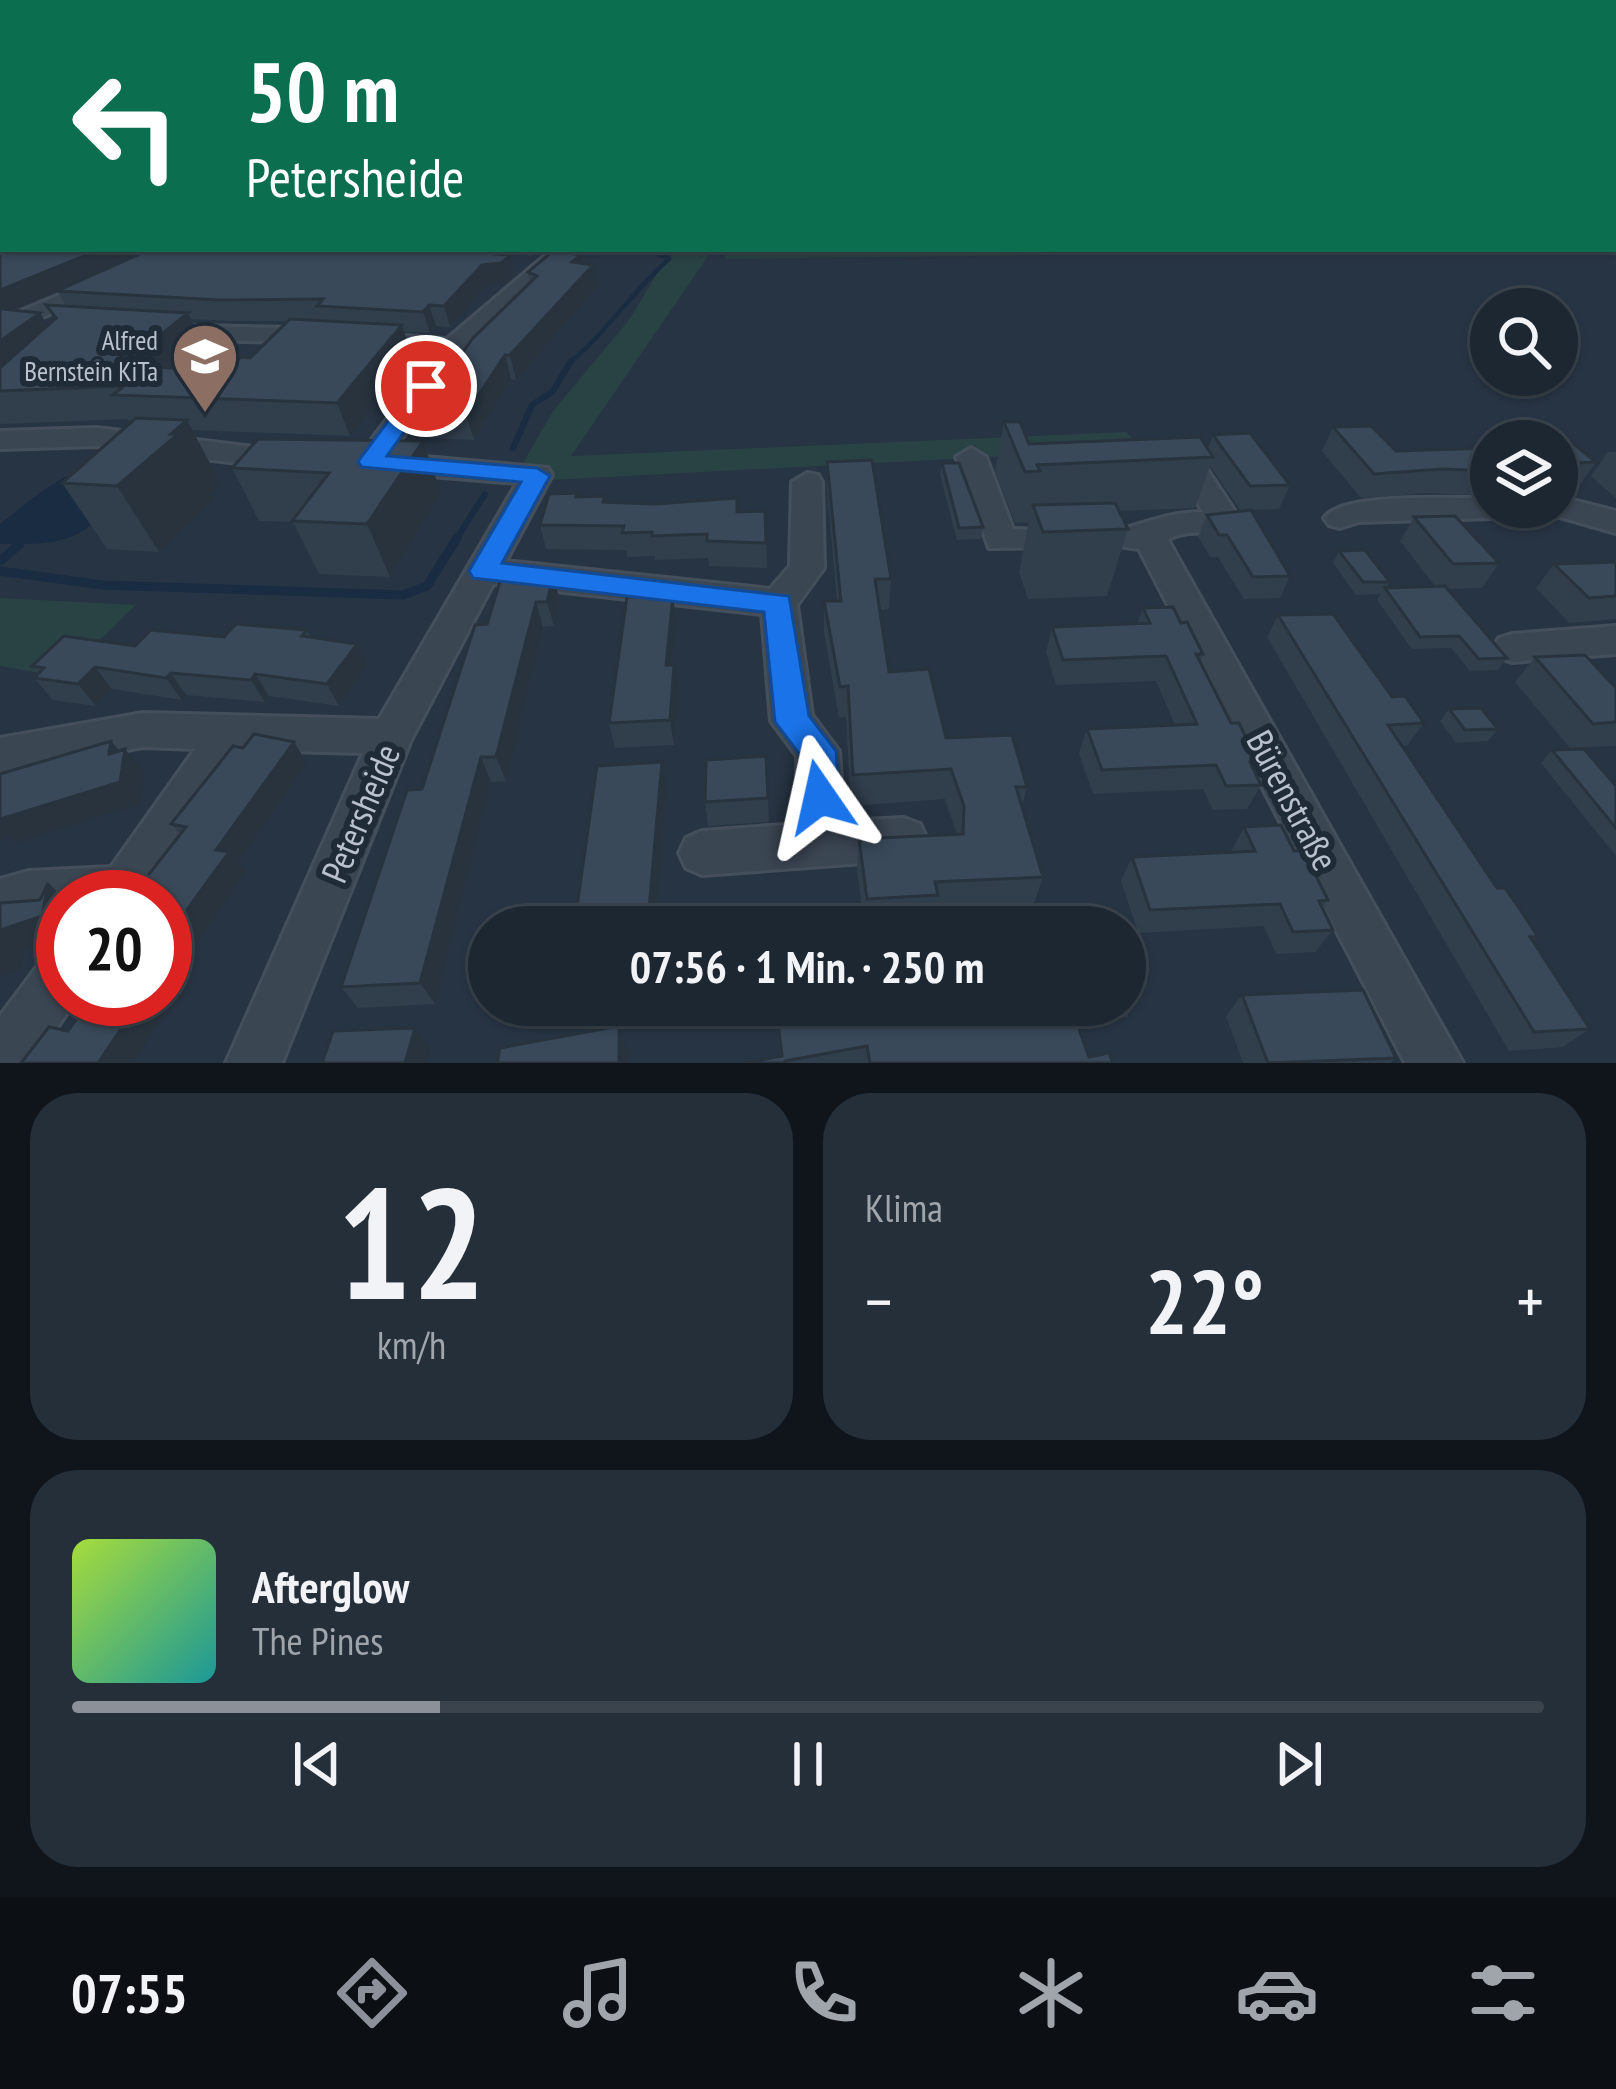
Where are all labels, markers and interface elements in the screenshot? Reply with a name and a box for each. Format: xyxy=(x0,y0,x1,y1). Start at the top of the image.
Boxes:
text: 50 m xyxy=(246,36,399,145)
icon: left xyxy=(48,48,204,204)
text: Petersheide xyxy=(246,142,464,212)
map controls xyxy=(1470,288,1578,528)
button: search xyxy=(1470,288,1578,396)
school or university icon: Alfred Bernstein KiTa xyxy=(170,321,240,415)
place label: Alfred Bernstein KiTa xyxy=(24,323,158,388)
pin xyxy=(375,335,477,437)
icon: arrive xyxy=(393,353,459,419)
button: layers xyxy=(1470,420,1578,528)
street label: Bürenstraße xyxy=(1237,722,1349,878)
position arrow xyxy=(757,734,883,860)
street label: Petersheide xyxy=(310,737,410,889)
speed limit sign: 20 xyxy=(36,870,192,1026)
text: 07:56 · 1 Min. · 250 m xyxy=(630,937,984,995)
text: 12 xyxy=(337,1140,486,1342)
text: Klima xyxy=(865,1182,943,1233)
text: 22° xyxy=(1145,1242,1264,1359)
text: − xyxy=(865,1258,892,1343)
text: + xyxy=(1517,1258,1544,1343)
text: km/h xyxy=(377,1319,446,1370)
text: Afterglow xyxy=(252,1557,409,1615)
text: The Pines xyxy=(252,1615,383,1666)
icon: previous xyxy=(284,1731,350,1797)
icon: pause xyxy=(775,1731,841,1797)
icon: next xyxy=(1266,1731,1332,1797)
icon: directions xyxy=(330,1951,414,2035)
icon: music xyxy=(556,1951,640,2035)
icon: phone xyxy=(782,1951,866,2035)
icon: climate xyxy=(1009,1951,1093,2035)
icon: car xyxy=(1235,1951,1319,2035)
icon: filters xyxy=(1461,1951,1545,2035)
text: 07:55 xyxy=(71,1958,188,2028)

